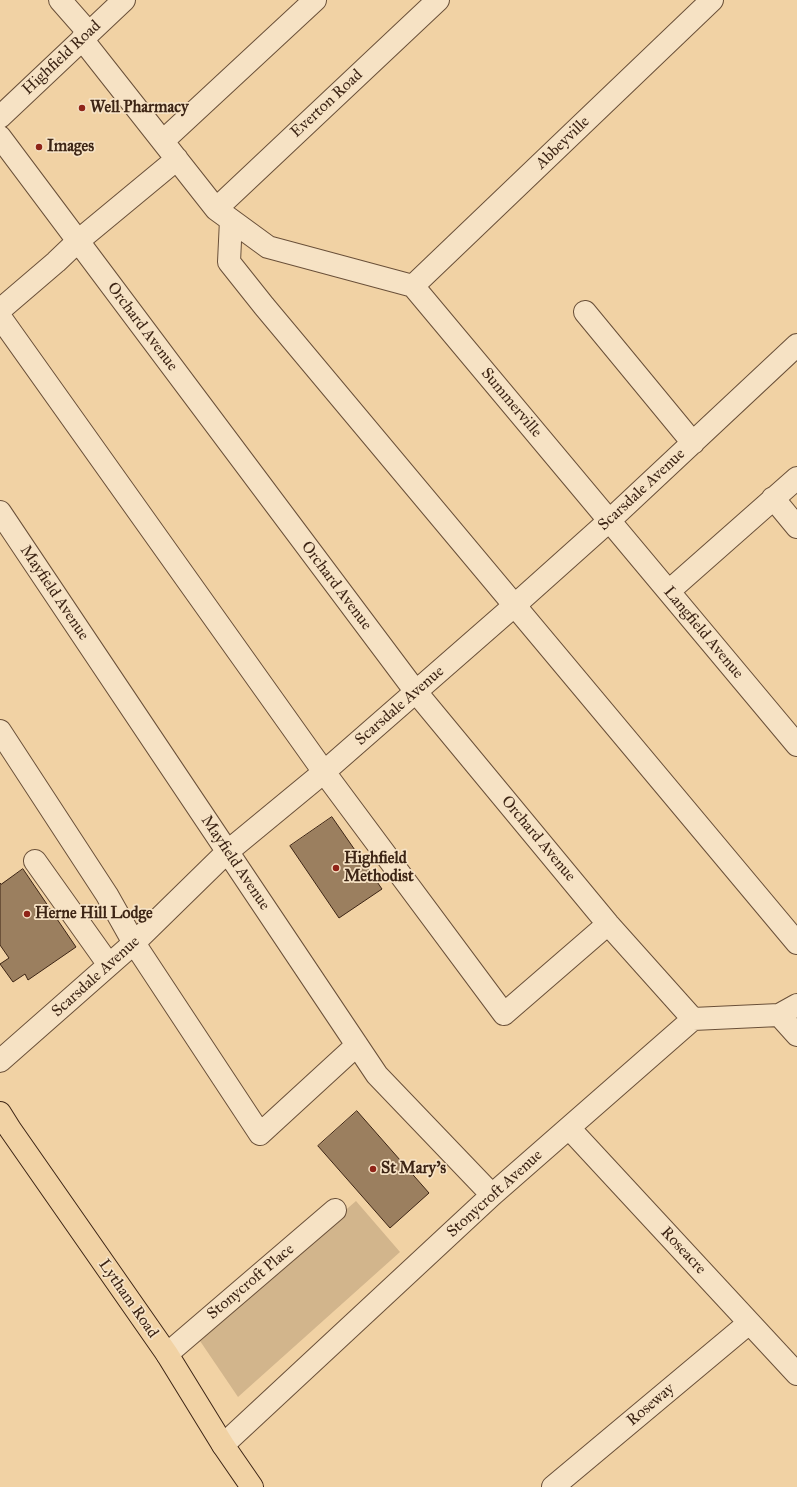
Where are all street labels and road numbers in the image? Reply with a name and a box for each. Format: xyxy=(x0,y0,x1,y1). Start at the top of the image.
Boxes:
street label: Highfield Road xyxy=(19,17,105,99)
street label: Everton Road xyxy=(287,66,367,142)
street label: Abbeyville xyxy=(532,113,594,173)
street label: Orchard Avenue xyxy=(102,279,182,375)
street label: Summerville xyxy=(476,364,546,442)
street label: Scarsdale Avenue xyxy=(595,445,689,535)
street label: Orchard Avenue xyxy=(296,538,376,634)
street label: Mayfield Avenue xyxy=(15,542,93,644)
street label: Langfield Avenue xyxy=(659,583,747,683)
street label: Scarsdale Avenue xyxy=(352,662,448,750)
street label: Orchard Avenue xyxy=(497,792,579,886)
street label: Mayfield Avenue xyxy=(196,812,274,914)
street label: Scarsdale Avenue xyxy=(48,932,144,1022)
street label: Stonycroft Avenue xyxy=(443,1146,547,1242)
street label: Roseacre xyxy=(656,1223,710,1279)
street label: Stonycroft Place xyxy=(204,1240,298,1324)
street label: Lytham Road xyxy=(94,1256,162,1342)
street label: Roseway xyxy=(623,1380,679,1430)

